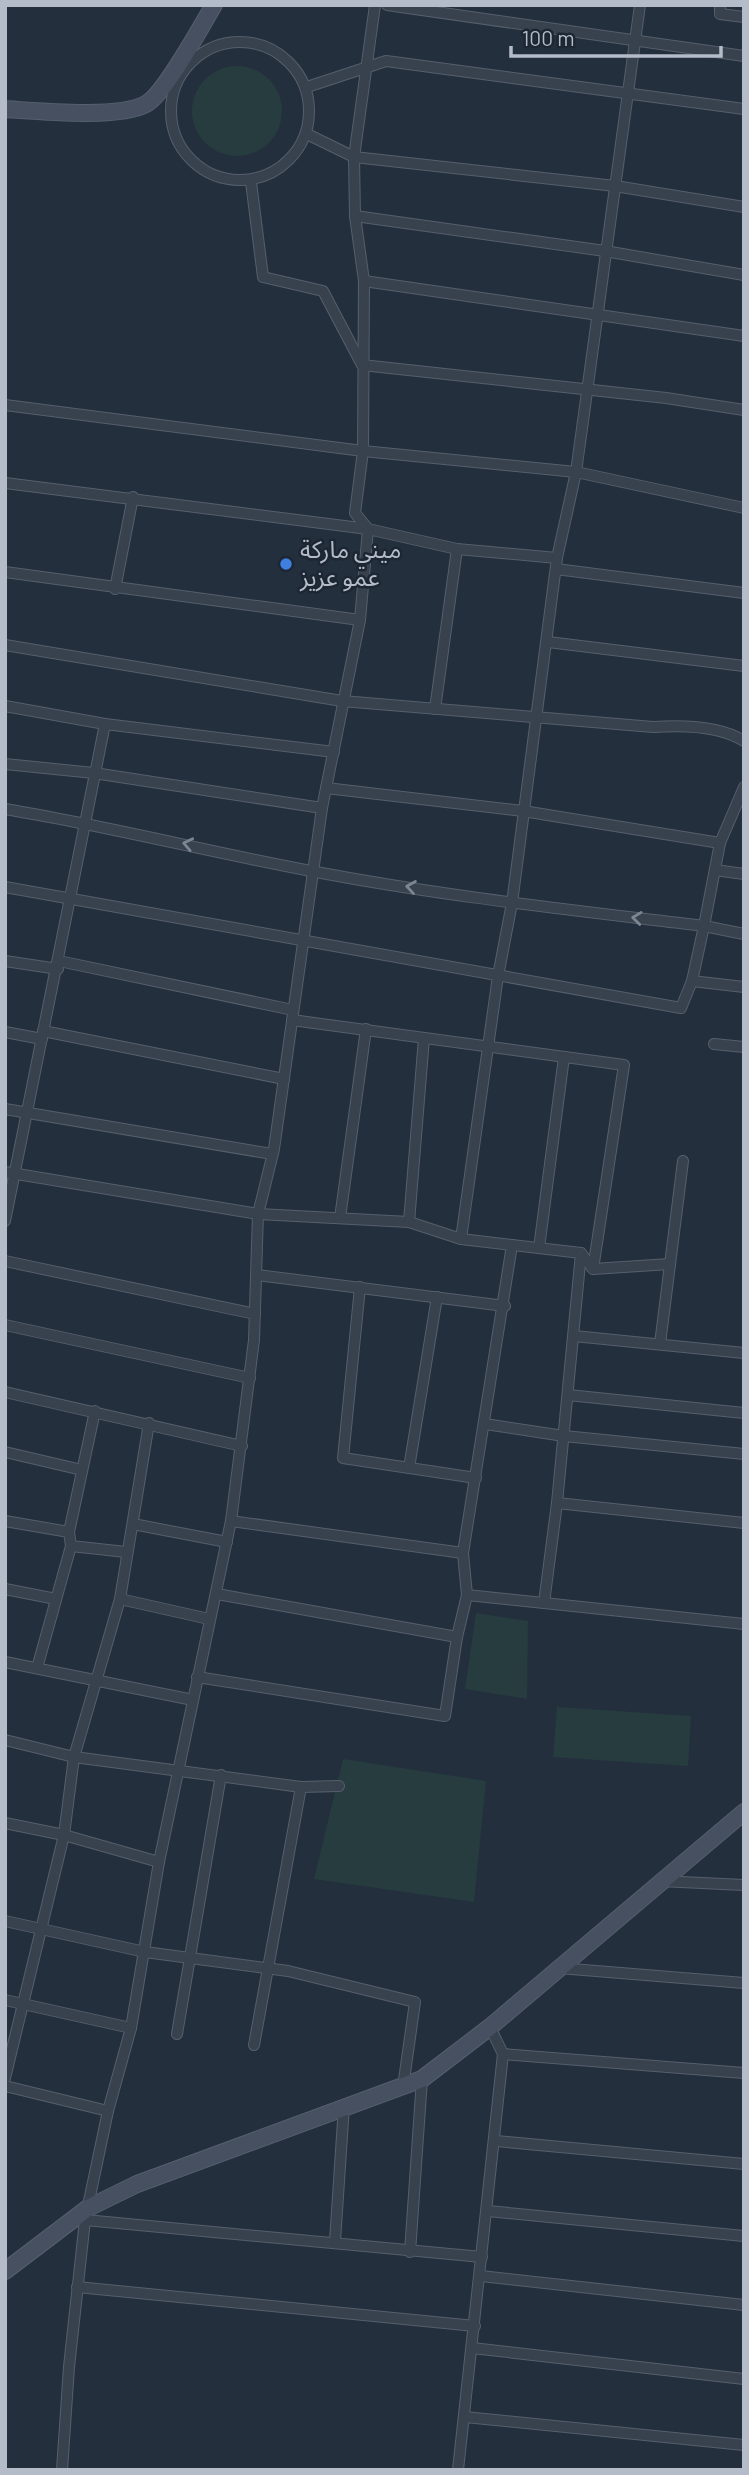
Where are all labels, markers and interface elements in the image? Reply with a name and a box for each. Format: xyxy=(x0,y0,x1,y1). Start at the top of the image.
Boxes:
scale bar xyxy=(511,14,721,58)
text: 100 m xyxy=(522,25,575,50)
place label: ميني ماركة عمو عزيز xyxy=(299,534,401,592)
marker: ميني ماركة عمو عزيز xyxy=(278,556,294,572)
one-way arrow xyxy=(182,838,194,853)
one-way arrow xyxy=(405,880,417,895)
one-way arrow xyxy=(631,910,643,925)

